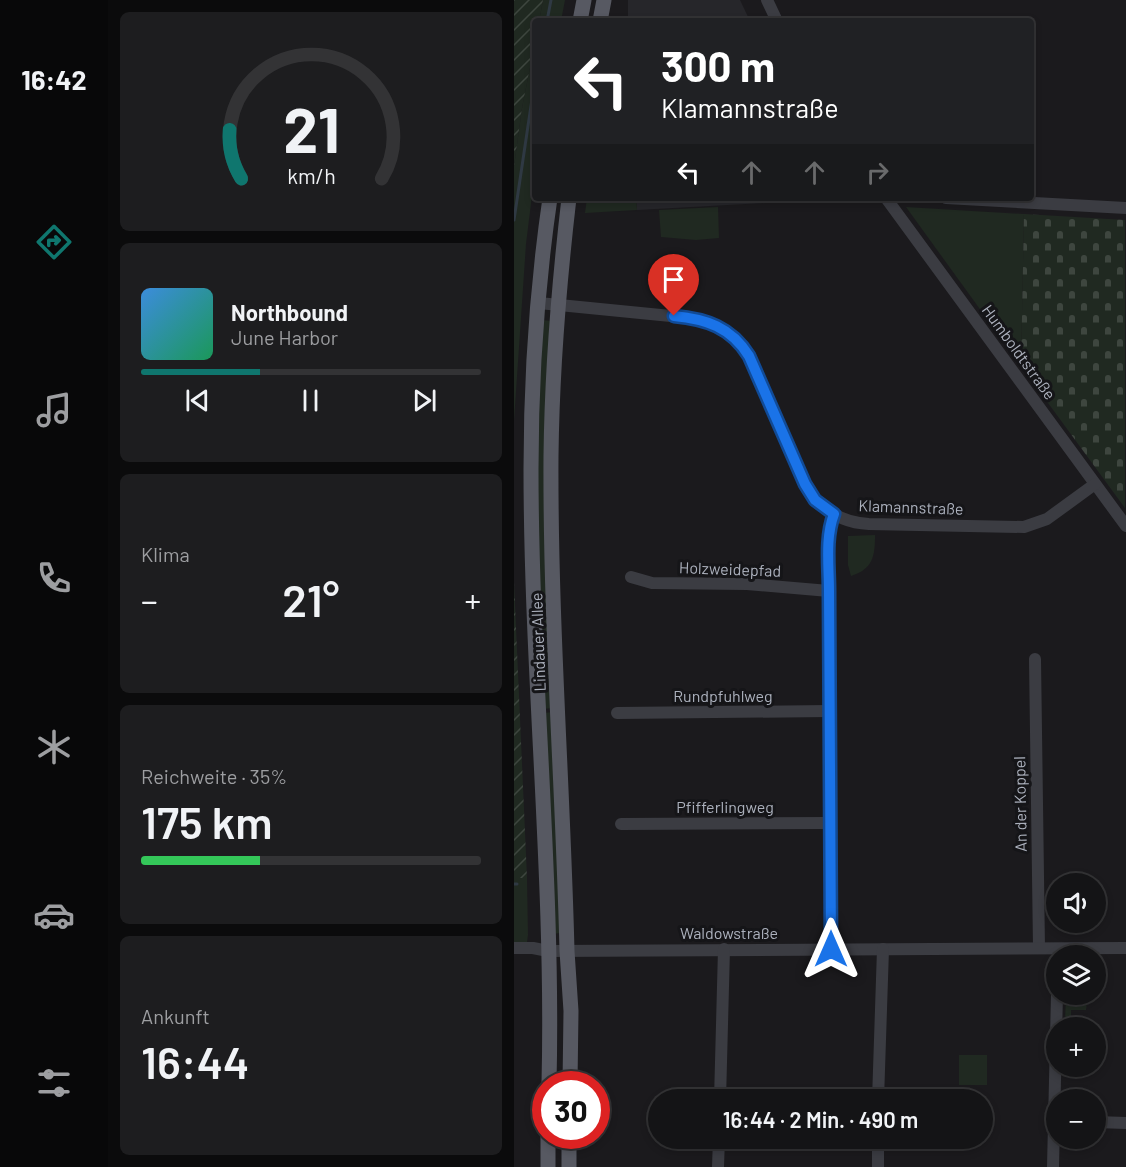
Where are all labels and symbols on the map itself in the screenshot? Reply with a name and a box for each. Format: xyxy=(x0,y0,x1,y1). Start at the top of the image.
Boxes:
pin xyxy=(648,254,699,316)
street label: Humboldtstraße xyxy=(979,301,1060,403)
street label: Klamannstraße xyxy=(858,495,964,518)
street label: Holzweidepfad xyxy=(679,557,781,580)
street label: Lindauer Allee xyxy=(526,592,549,692)
street label: Rundpfuhlweg xyxy=(673,686,773,705)
street label: An der Koppel xyxy=(1009,756,1030,852)
street label: Pfifferlingweg xyxy=(676,797,774,816)
position arrow xyxy=(799,917,863,981)
street label: Waldowstraße xyxy=(680,923,778,942)
speed limit sign: 30 xyxy=(532,1071,610,1149)

